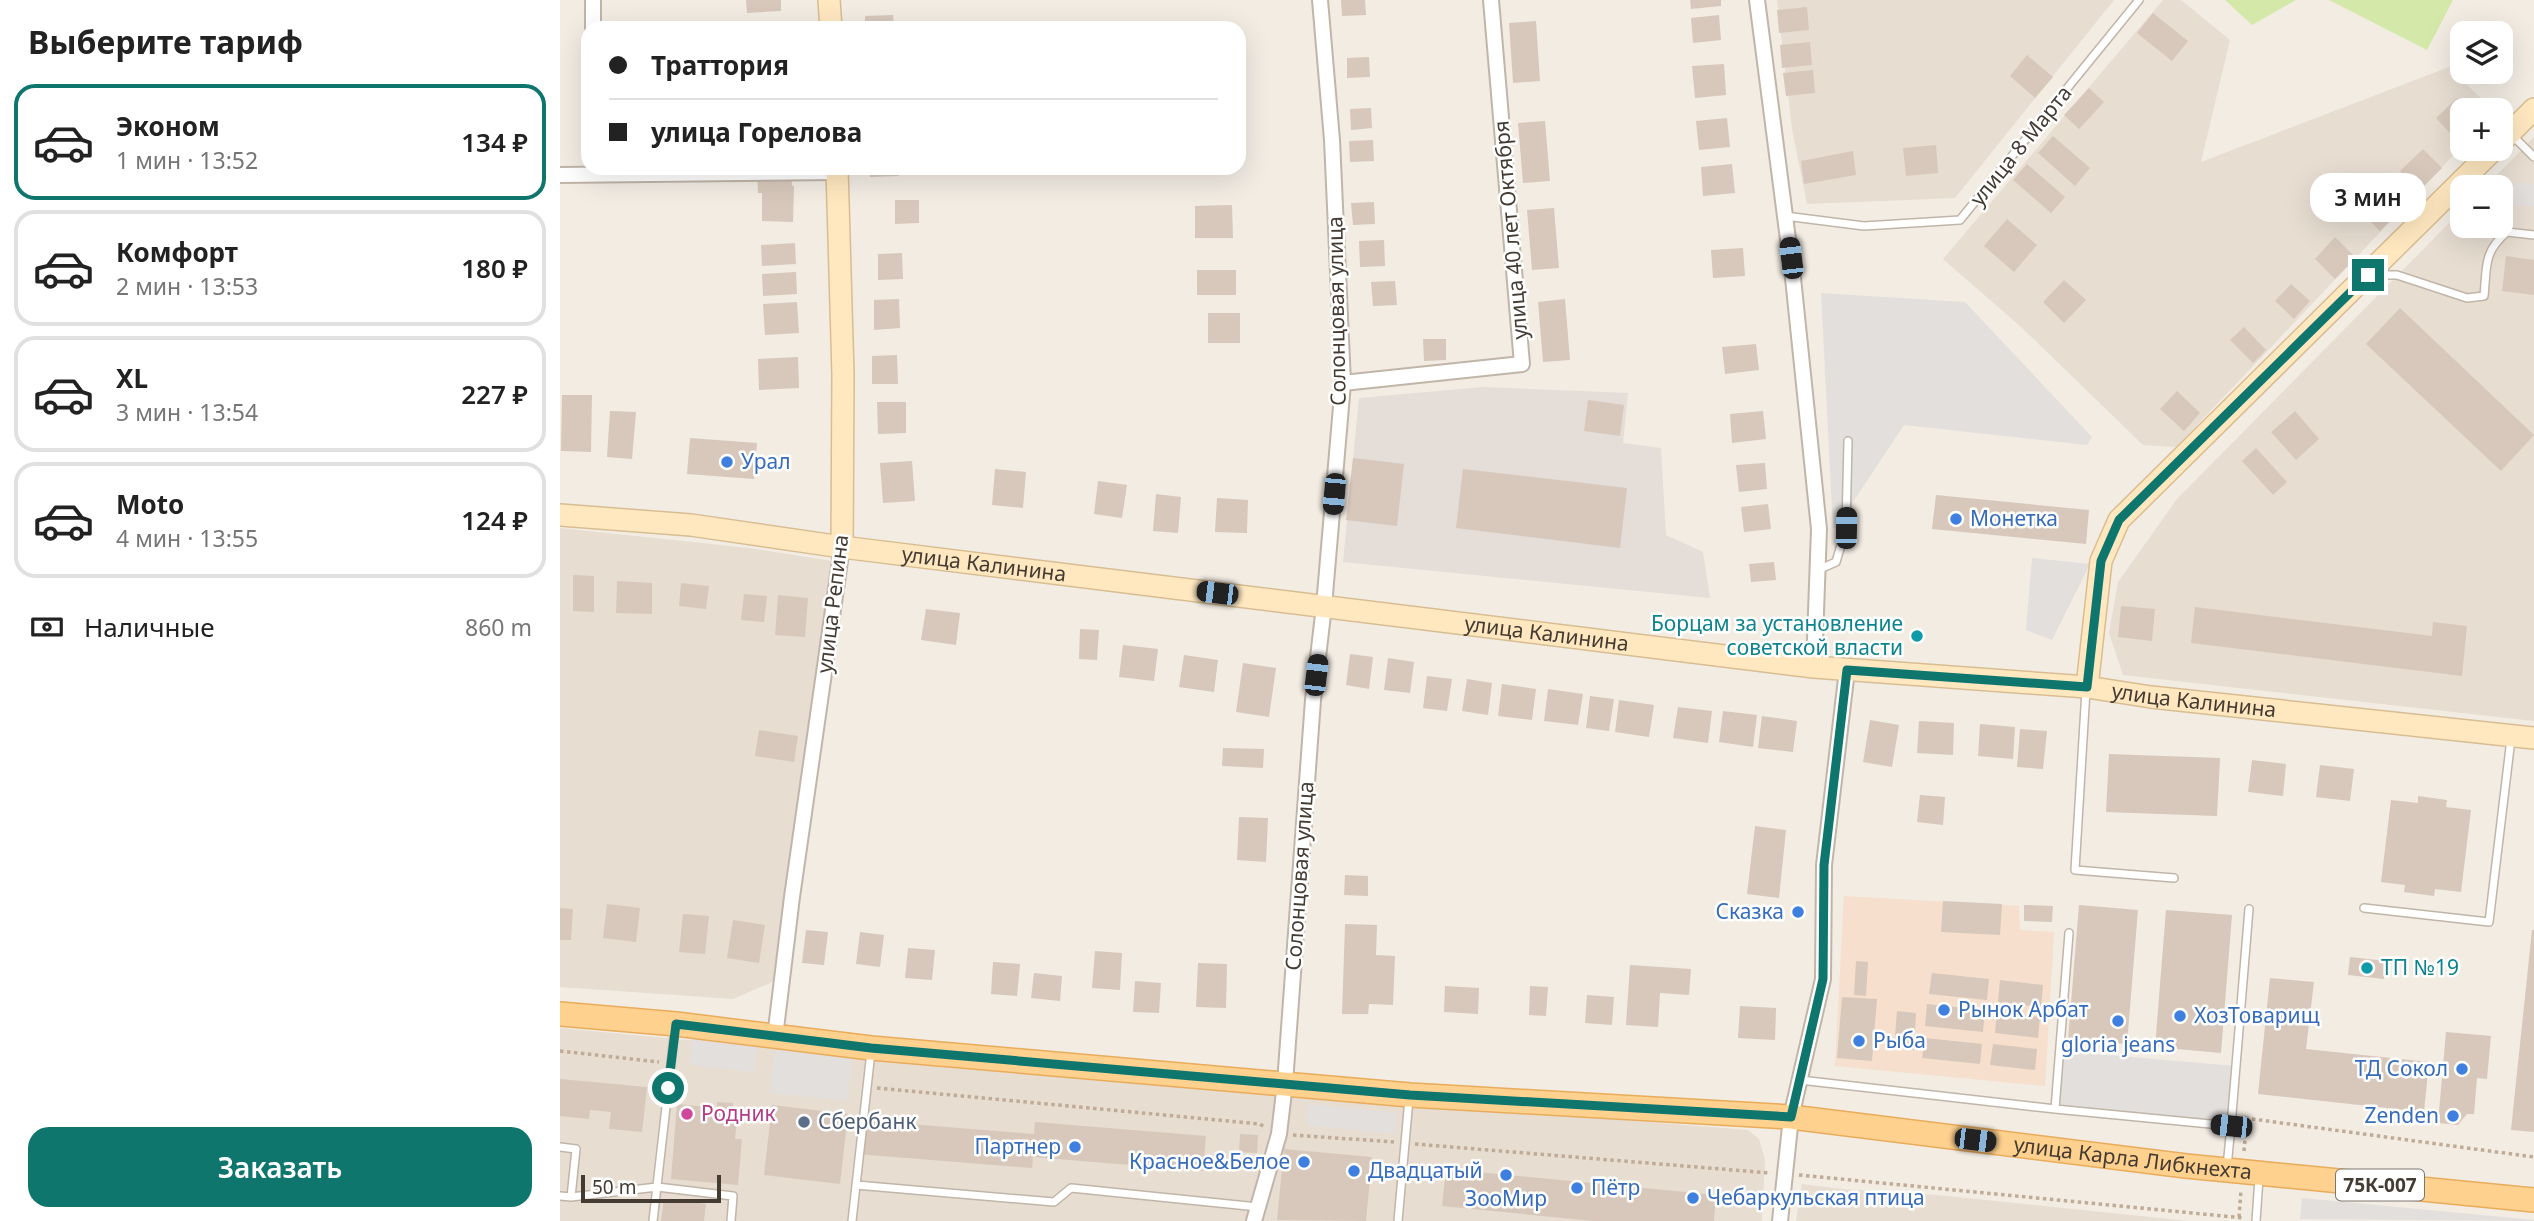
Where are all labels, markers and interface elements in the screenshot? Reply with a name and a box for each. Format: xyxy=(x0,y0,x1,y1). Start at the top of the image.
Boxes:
text: Выберите тариф xyxy=(28,20,303,63)
map controls xyxy=(2450,21,2513,238)
button: layers xyxy=(2450,21,2513,84)
text: Траттория xyxy=(651,47,789,83)
street label: улица 8 Марта xyxy=(1963,79,2077,211)
button: + xyxy=(2450,98,2513,161)
text: Эконом xyxy=(116,108,220,144)
icon: car xyxy=(32,111,95,174)
text: улица Горелова xyxy=(651,114,862,150)
street label: улица 40 лет Октября xyxy=(1486,119,1534,341)
text: 134 ₽ xyxy=(461,124,528,160)
text: 1 мин · 13:52 xyxy=(116,144,258,176)
callout: 3 мин xyxy=(2310,174,2426,222)
button: − xyxy=(2450,175,2513,238)
text: 3 мин xyxy=(2334,181,2402,213)
street label: Солонцовая улица xyxy=(1320,216,1352,406)
text: Комфорт xyxy=(116,234,238,270)
car xyxy=(1779,236,1804,280)
icon: car xyxy=(32,237,95,300)
text: 180 ₽ xyxy=(461,250,528,286)
route end xyxy=(2352,259,2384,291)
text: 2 мин · 13:53 xyxy=(116,270,258,302)
text: XL xyxy=(116,360,148,396)
icon: car xyxy=(32,363,95,426)
text: 227 ₽ xyxy=(461,376,528,412)
text: 3 мин · 13:54 xyxy=(116,396,258,428)
place label: Урал xyxy=(741,447,791,475)
marker: Урал xyxy=(719,454,735,470)
car xyxy=(1322,472,1347,516)
text: Moto xyxy=(116,486,184,522)
icon: car xyxy=(32,489,95,552)
text: 124 ₽ xyxy=(461,502,528,538)
place label: Монетка xyxy=(1970,504,2058,532)
car xyxy=(1836,507,1857,549)
marker: Монетка xyxy=(1948,511,1964,527)
text: 4 мин · 13:55 xyxy=(116,522,258,554)
street label: улица Репина xyxy=(810,533,854,675)
street label: улица Калинина xyxy=(900,539,1068,588)
car xyxy=(1195,580,1240,606)
icon: cash xyxy=(28,608,66,646)
text: Наличные xyxy=(84,609,215,645)
street label: улица Калинина xyxy=(1463,609,1631,657)
place label: Борцам за установление советской власти xyxy=(1651,609,1903,661)
text: 860 m xyxy=(465,611,532,643)
marker: Борцам за установление советской власти xyxy=(1909,628,1925,644)
car xyxy=(1304,653,1329,697)
street label: улица Калинина xyxy=(2110,676,2278,723)
street label: Солонцовая улица xyxy=(1278,780,1320,971)
place label: Сказка xyxy=(1715,897,1784,925)
marker: Сказка xyxy=(1790,904,1806,920)
place label: ТП №19 xyxy=(2381,953,2459,981)
marker: ТП №19 xyxy=(2359,960,2375,976)
place label: Рынок Арбат xyxy=(1958,995,2089,1023)
place label: ХозТоварищ xyxy=(2194,1001,2320,1029)
marker: Рынок Арбат xyxy=(1936,1002,1952,1018)
marker: ХозТоварищ xyxy=(2172,1008,2188,1024)
marker: gloria jeans xyxy=(2110,1013,2126,1029)
place label: Рыба xyxy=(1873,1026,1926,1054)
place label: gloria jeans xyxy=(2061,1030,2175,1058)
marker: Рыба xyxy=(1851,1033,1867,1049)
place label: ТД Сокол xyxy=(2355,1054,2448,1082)
marker: ТД Сокол xyxy=(2454,1061,2470,1077)
route start xyxy=(652,1072,684,1104)
place label: Родник xyxy=(701,1099,776,1127)
place label: Zenden xyxy=(2364,1101,2439,1129)
marker: Родник xyxy=(679,1106,695,1122)
place label: Сбербанк xyxy=(818,1107,917,1135)
marker: Zenden xyxy=(2445,1108,2461,1124)
car xyxy=(2210,1113,2253,1139)
marker: Сбербанк xyxy=(796,1114,812,1130)
button: Заказать xyxy=(28,1127,532,1207)
car xyxy=(1953,1127,1998,1153)
street label: улица Карла Либкнехта xyxy=(2012,1130,2253,1185)
place label: Партнер xyxy=(974,1132,1061,1160)
marker: Партнер xyxy=(1067,1139,1083,1155)
place label: Красное&Белое xyxy=(1129,1147,1290,1175)
marker: Красное&Белое xyxy=(1296,1154,1312,1170)
place label: Двадцатый xyxy=(1368,1156,1483,1184)
marker: Двадцатый xyxy=(1346,1163,1362,1179)
marker: ЗооМир xyxy=(1498,1167,1514,1183)
road number: 75К-007 xyxy=(2336,1170,2424,1200)
scale bar xyxy=(581,1172,721,1204)
place label: Пётр xyxy=(1591,1173,1640,1201)
text: 50 m xyxy=(592,1174,636,1200)
marker: Пётр xyxy=(1569,1180,1585,1196)
place label: Чебаркульская птица xyxy=(1707,1183,1925,1211)
place label: ЗооМир xyxy=(1465,1184,1547,1212)
marker: Чебаркульская птица xyxy=(1685,1190,1701,1206)

